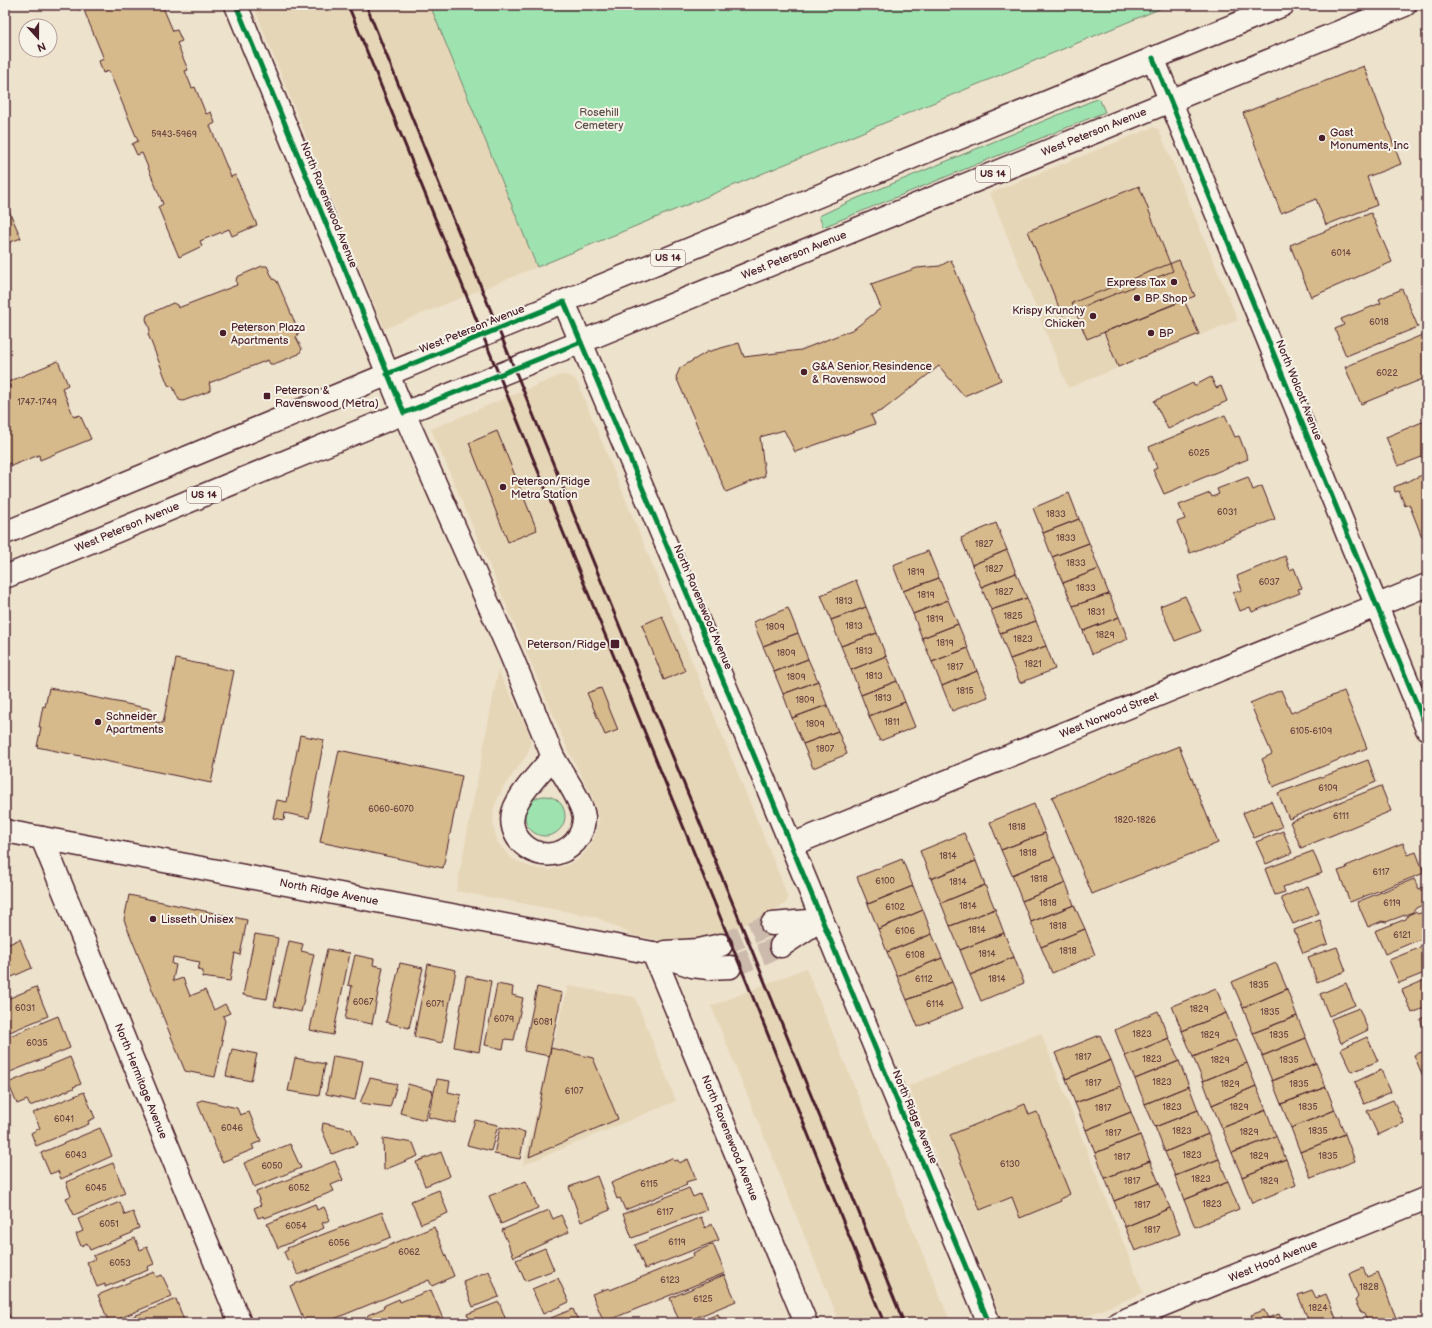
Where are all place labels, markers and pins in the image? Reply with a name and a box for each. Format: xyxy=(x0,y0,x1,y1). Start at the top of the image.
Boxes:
place label: Gast Monuments, Inc xyxy=(1330,126,1409,152)
marker: Gast Monuments, Inc xyxy=(1317,133,1327,143)
place label: Express Tax xyxy=(1107,276,1166,289)
marker: Express Tax xyxy=(1169,277,1179,287)
place label: BP Shop xyxy=(1145,292,1188,305)
marker: BP Shop xyxy=(1132,293,1142,303)
place label: Krispy Krunchy Chicken xyxy=(1012,304,1085,330)
marker: Krispy Krunchy Chicken xyxy=(1088,311,1098,321)
place label: Peterson Plaza Apartments xyxy=(231,321,305,347)
place label: BP xyxy=(1159,327,1174,340)
marker: Peterson Plaza Apartments xyxy=(218,328,228,338)
marker: BP xyxy=(1146,328,1156,338)
place label: G&A Senior Resindence & Ravenswood xyxy=(812,360,933,386)
marker: G&A Senior Resindence & Ravenswood xyxy=(799,367,809,377)
place label: Peterson & Ravenswood (Metra) xyxy=(275,384,379,410)
marker: Peterson & Ravenswood (Metra) xyxy=(262,391,272,401)
place label: Peterson/Ridge Metra Station xyxy=(511,475,590,501)
marker: Peterson/Ridge Metra Station xyxy=(498,482,508,492)
place label: Peterson/Ridge xyxy=(527,638,606,651)
marker: Peterson/Ridge xyxy=(609,638,621,650)
place label: Schneider Apartments xyxy=(106,710,164,736)
marker: Schneider Apartments xyxy=(93,717,103,727)
place label: Lisseth Unisex xyxy=(161,913,234,926)
marker: Lisseth Unisex xyxy=(148,914,158,924)

